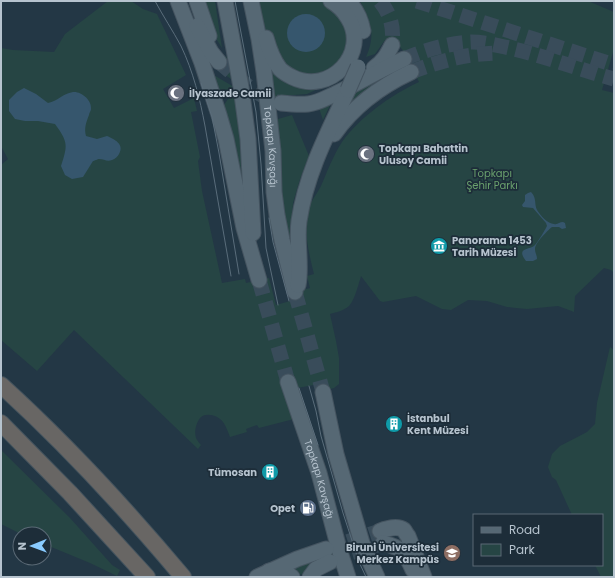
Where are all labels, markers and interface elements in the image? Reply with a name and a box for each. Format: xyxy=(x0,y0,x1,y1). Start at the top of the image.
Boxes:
mosque icon: İlyaszade Camii xyxy=(166,83,186,103)
place label: İlyaszade Camii xyxy=(189,86,271,101)
street label: Topkapı Kavşağı xyxy=(260,105,281,187)
place label: Topkapı Bahattin Ulusoy Camii xyxy=(379,141,468,168)
mosque icon: Topkapı Bahattin Ulusoy Camii xyxy=(356,144,376,164)
park label: Topkapı Şehir Parkı xyxy=(466,166,518,193)
place label: Panorama 1453 Tarih Müzesi xyxy=(452,233,532,260)
museum icon: Panorama 1453 Tarih Müzesi xyxy=(429,236,449,256)
place label: İstanbul Kent Müzesi xyxy=(407,411,469,438)
building icon: İstanbul Kent Müzesi xyxy=(384,414,404,434)
street label: Topkapı Kavşağı xyxy=(300,437,338,520)
building icon: Tümosan xyxy=(260,462,280,482)
place label: Tümosan xyxy=(208,465,257,480)
fuel station icon: Opet xyxy=(298,498,318,518)
place label: Opet xyxy=(270,501,295,516)
legend xyxy=(473,514,603,566)
text: Road xyxy=(509,521,540,538)
north arrow xyxy=(12,526,52,566)
place label: Biruni Üniversitesi Merkez Kampüs xyxy=(346,540,439,567)
text: Park xyxy=(509,541,536,558)
text: N xyxy=(14,542,30,550)
school or university icon: Biruni Üniversitesi Merkez Kampüs xyxy=(442,543,462,563)

